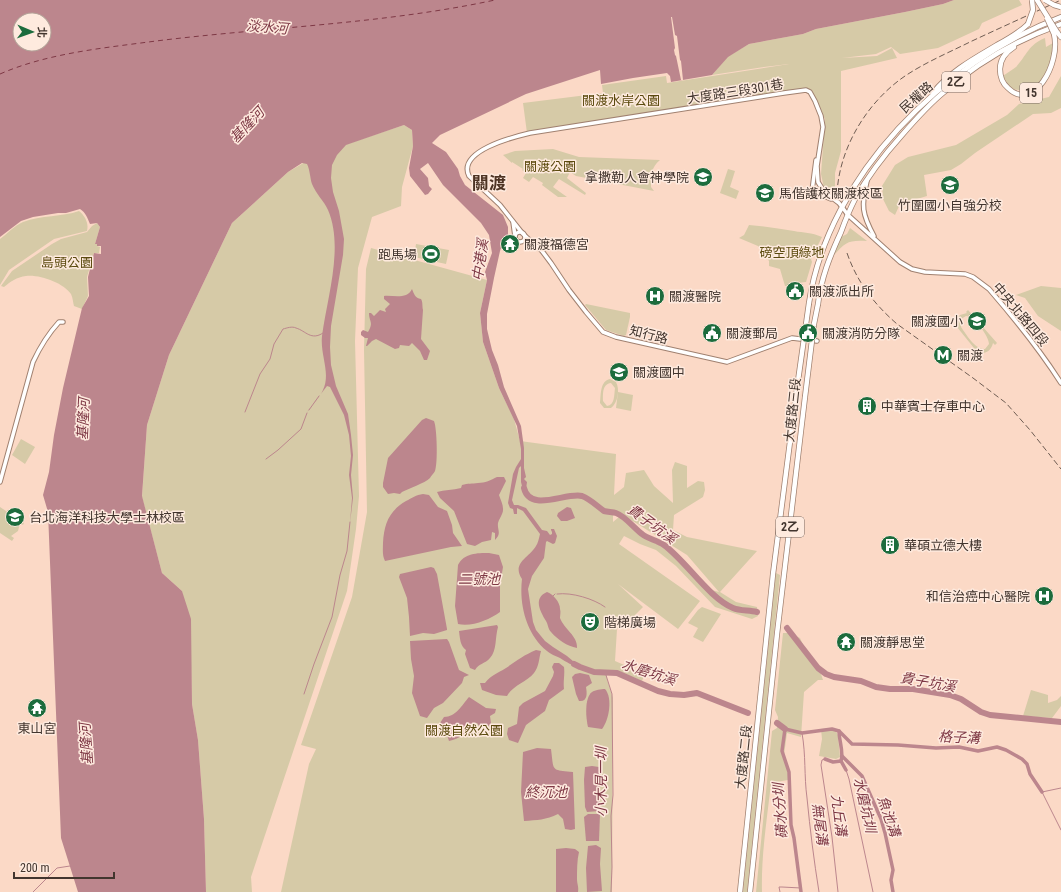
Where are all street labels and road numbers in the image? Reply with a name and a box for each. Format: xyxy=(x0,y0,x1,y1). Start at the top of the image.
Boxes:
road number: 2乙 xyxy=(942,72,970,92)
street label: 大度路三段301巷 xyxy=(686,76,784,107)
street label: 民權路 xyxy=(897,79,936,116)
road number: 15 xyxy=(1020,83,1042,103)
street label: 中央北路四段 xyxy=(990,280,1051,349)
street label: 知行路 xyxy=(628,322,670,346)
street label: 大度路三段 xyxy=(782,377,803,443)
road number: 2乙 xyxy=(776,517,804,537)
street label: 大度路二段 xyxy=(733,724,754,790)

